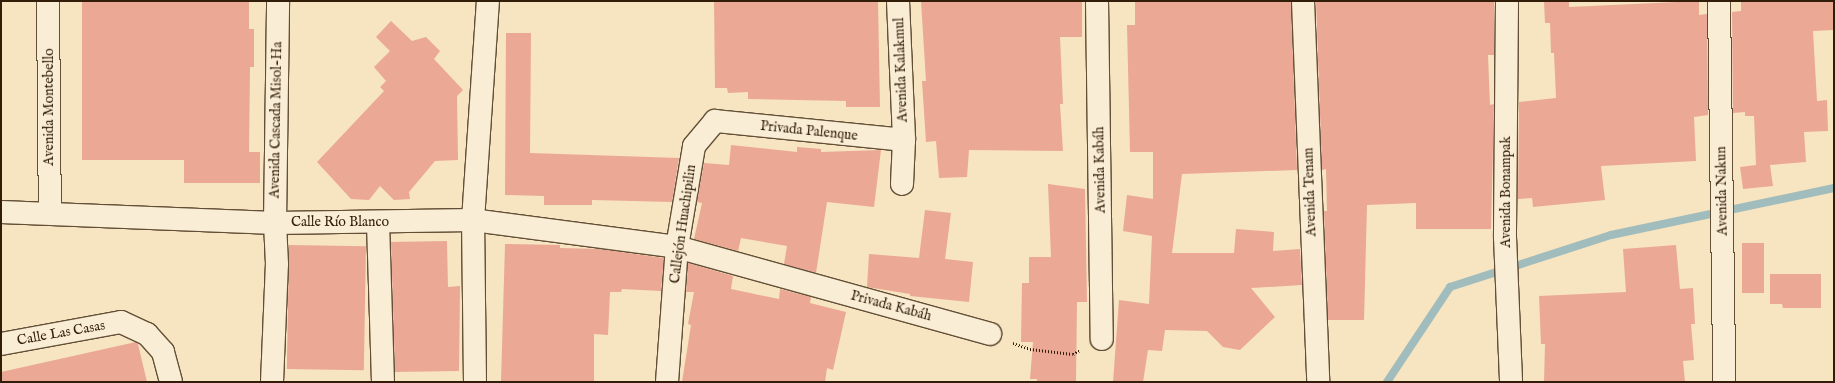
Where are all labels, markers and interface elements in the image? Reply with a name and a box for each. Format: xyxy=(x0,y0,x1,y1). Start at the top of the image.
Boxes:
street label: Avenida Kalakmul xyxy=(891,17,911,123)
street label: Avenida Cascada Misol-Ha xyxy=(266,41,286,199)
street label: Avenida Montebello xyxy=(41,48,57,166)
street label: Privada Palenque xyxy=(759,118,859,144)
street label: Avenida Kabáh xyxy=(1091,127,1109,213)
street label: Avenida Bonampak xyxy=(1498,136,1514,248)
street label: Avenida Nakun xyxy=(1713,146,1731,236)
street label: Avenida Tenam xyxy=(1300,147,1320,237)
street label: Callejón Huachipilin xyxy=(666,163,700,285)
street label: Calle Río Blanco xyxy=(291,214,389,230)
street label: Privada Kabáh xyxy=(849,287,933,325)
street label: Calle Las Casas xyxy=(16,317,106,349)

